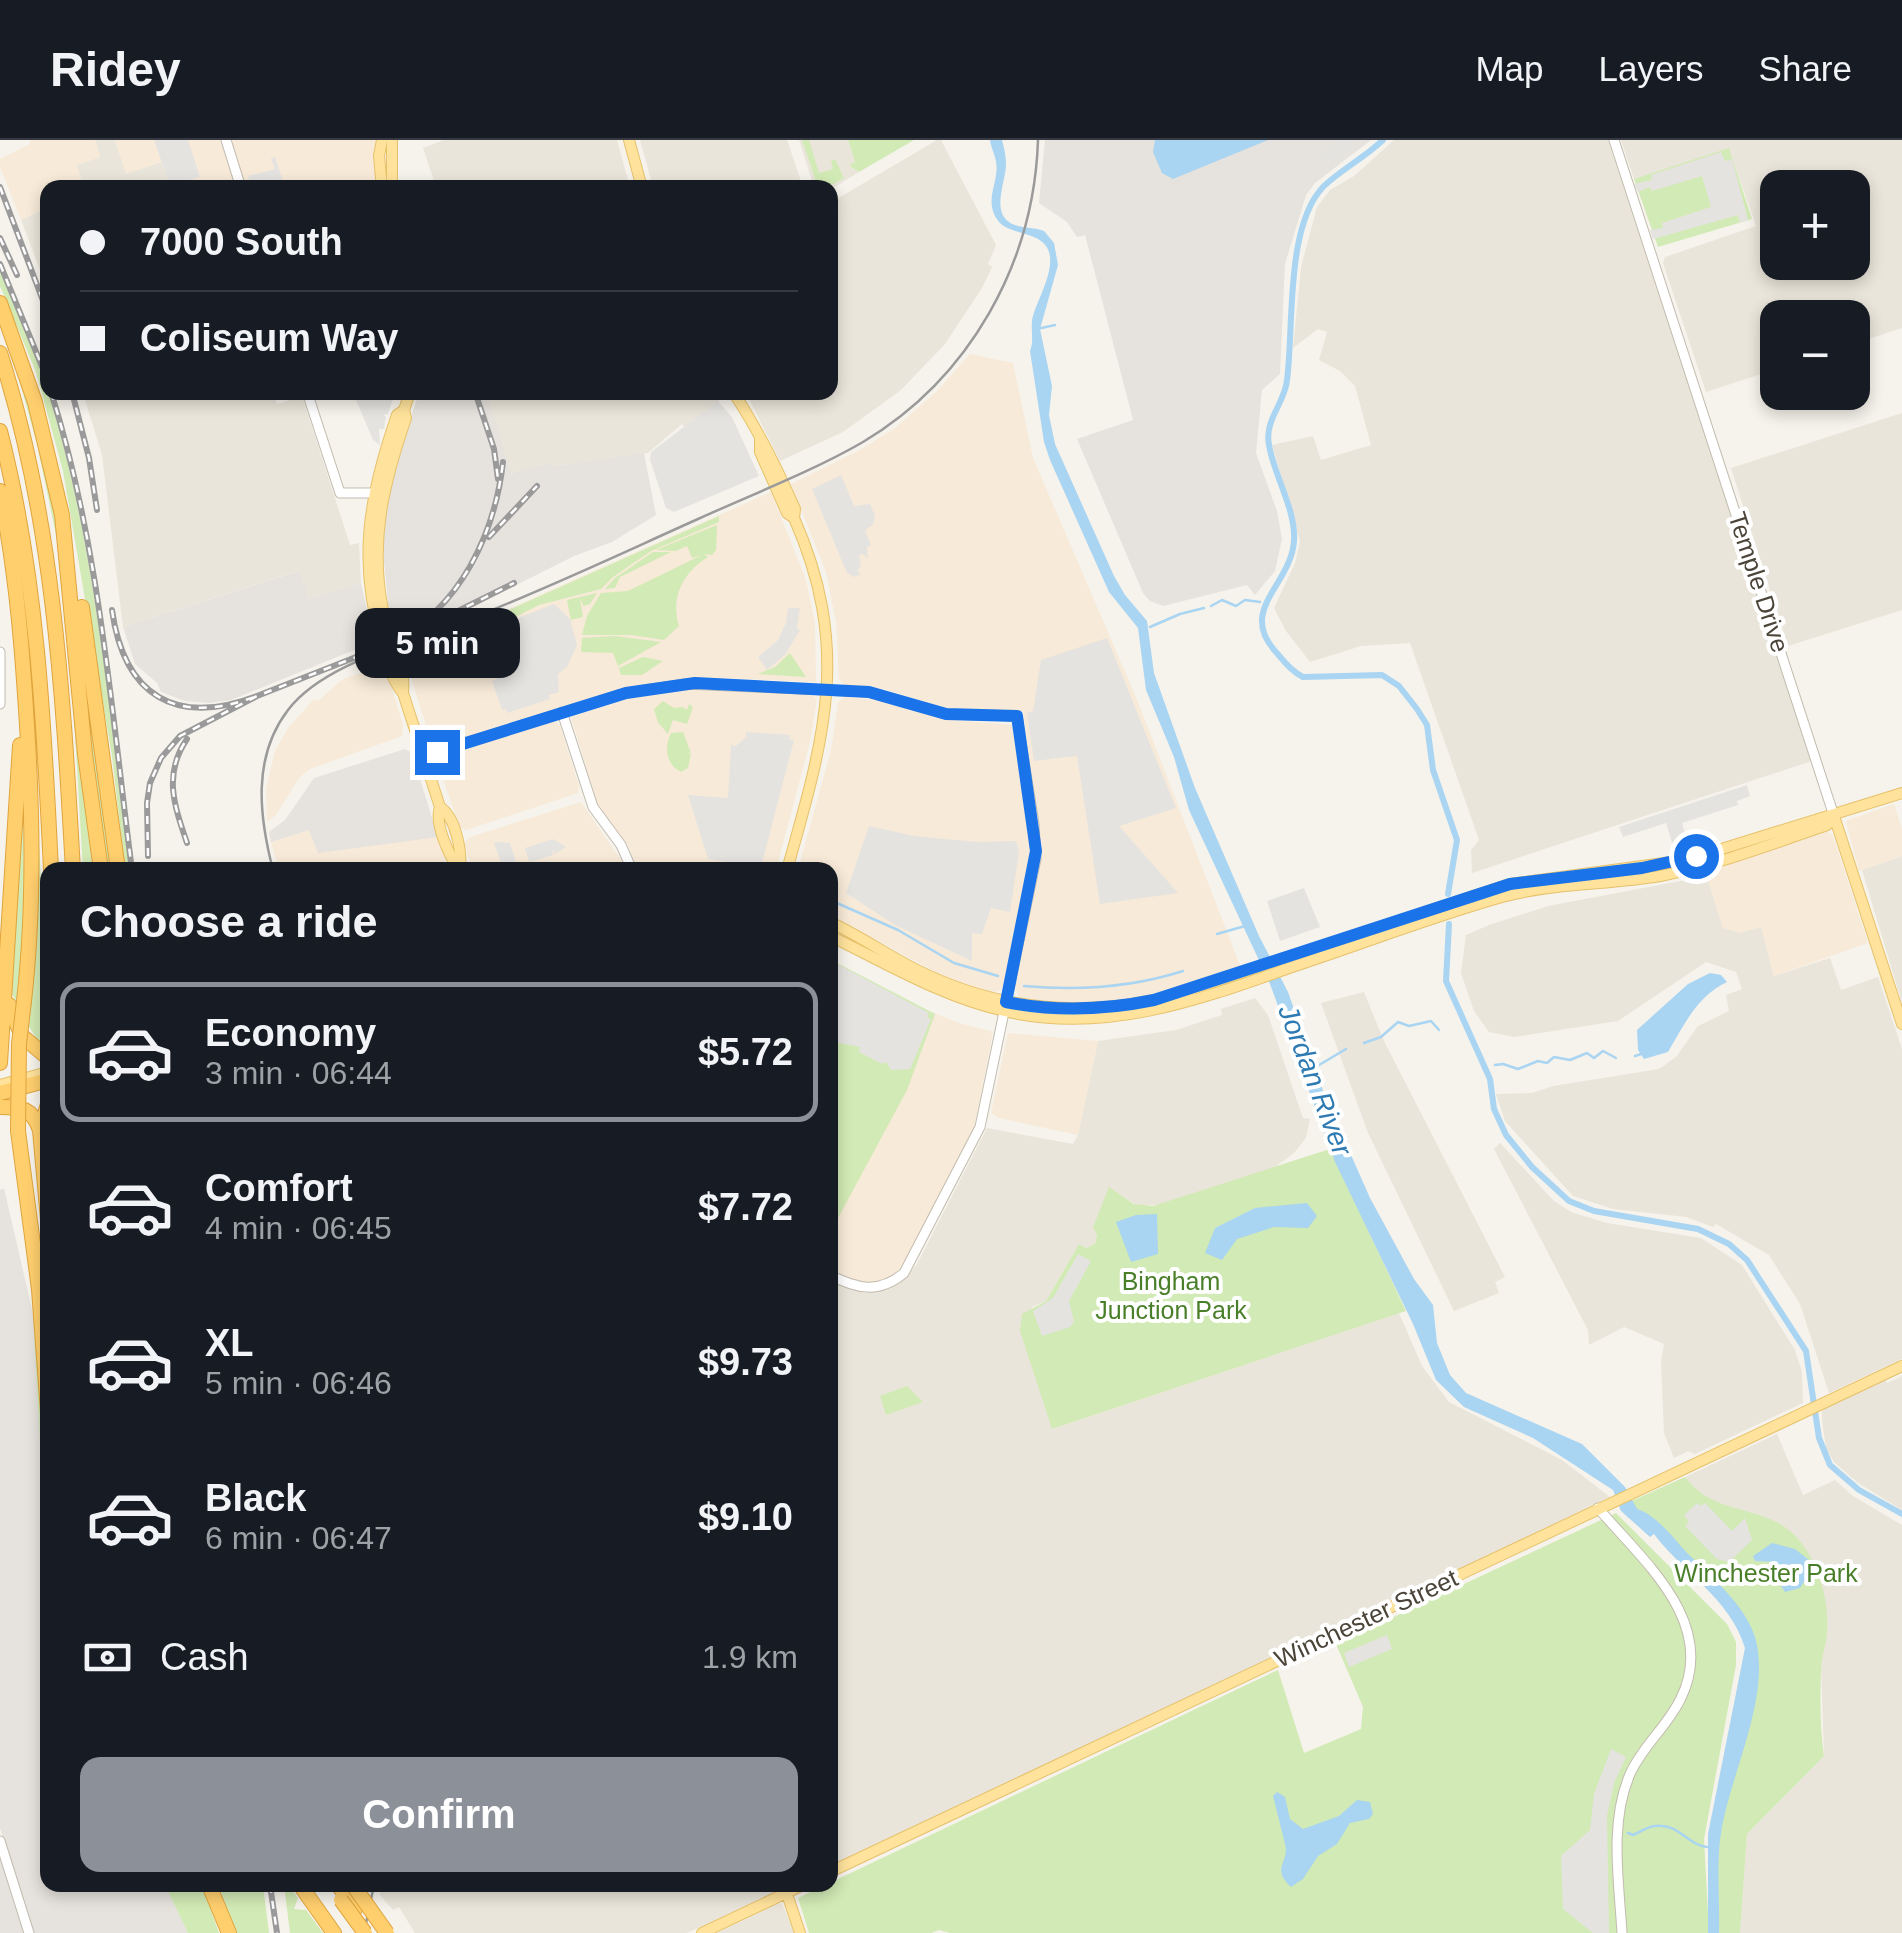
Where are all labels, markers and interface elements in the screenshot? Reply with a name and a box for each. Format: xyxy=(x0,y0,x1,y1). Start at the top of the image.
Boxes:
text: Ridey xyxy=(50,43,181,96)
text: Map xyxy=(1475,49,1544,88)
text: Layers xyxy=(1599,49,1704,88)
text: Share xyxy=(1759,49,1852,88)
map controls xyxy=(1760,170,1870,410)
button: + xyxy=(1760,170,1870,280)
text: 7000 South xyxy=(140,221,343,263)
button: − xyxy=(1760,300,1870,410)
text: Coliseum Way xyxy=(140,317,398,359)
street label: Temple Drive xyxy=(1723,508,1795,656)
callout: 5 min xyxy=(354,607,520,677)
text: 5 min xyxy=(396,625,479,661)
route end xyxy=(415,730,460,775)
route start xyxy=(1674,834,1719,879)
text: Choose a ride xyxy=(80,896,378,947)
water label: Jordan River xyxy=(1272,999,1359,1161)
icon: car xyxy=(85,1007,175,1097)
text: Economy xyxy=(205,1012,376,1054)
text: $5.72 xyxy=(698,1031,793,1073)
text: 3 min · 06:44 xyxy=(205,1055,392,1091)
icon: car xyxy=(85,1162,175,1252)
text: Comfort xyxy=(205,1167,353,1209)
text: $7.72 xyxy=(698,1186,793,1228)
text: 4 min · 06:45 xyxy=(205,1210,392,1246)
park label: Bingham Junction Park xyxy=(1095,1267,1247,1324)
icon: car xyxy=(85,1317,175,1407)
text: XL xyxy=(205,1322,254,1364)
text: $9.73 xyxy=(698,1341,793,1383)
text: 5 min · 06:46 xyxy=(205,1365,392,1401)
icon: car xyxy=(85,1472,175,1562)
text: Black xyxy=(205,1477,306,1519)
text: $9.10 xyxy=(698,1496,793,1538)
text: 6 min · 06:47 xyxy=(205,1520,392,1556)
park label: Winchester Park xyxy=(1674,1559,1858,1587)
street label: Winchester Street xyxy=(1270,1563,1462,1673)
icon: cash xyxy=(80,1630,135,1685)
text: Cash xyxy=(160,1636,249,1678)
text: 1.9 km xyxy=(702,1639,798,1675)
button: Confirm xyxy=(80,1757,798,1872)

